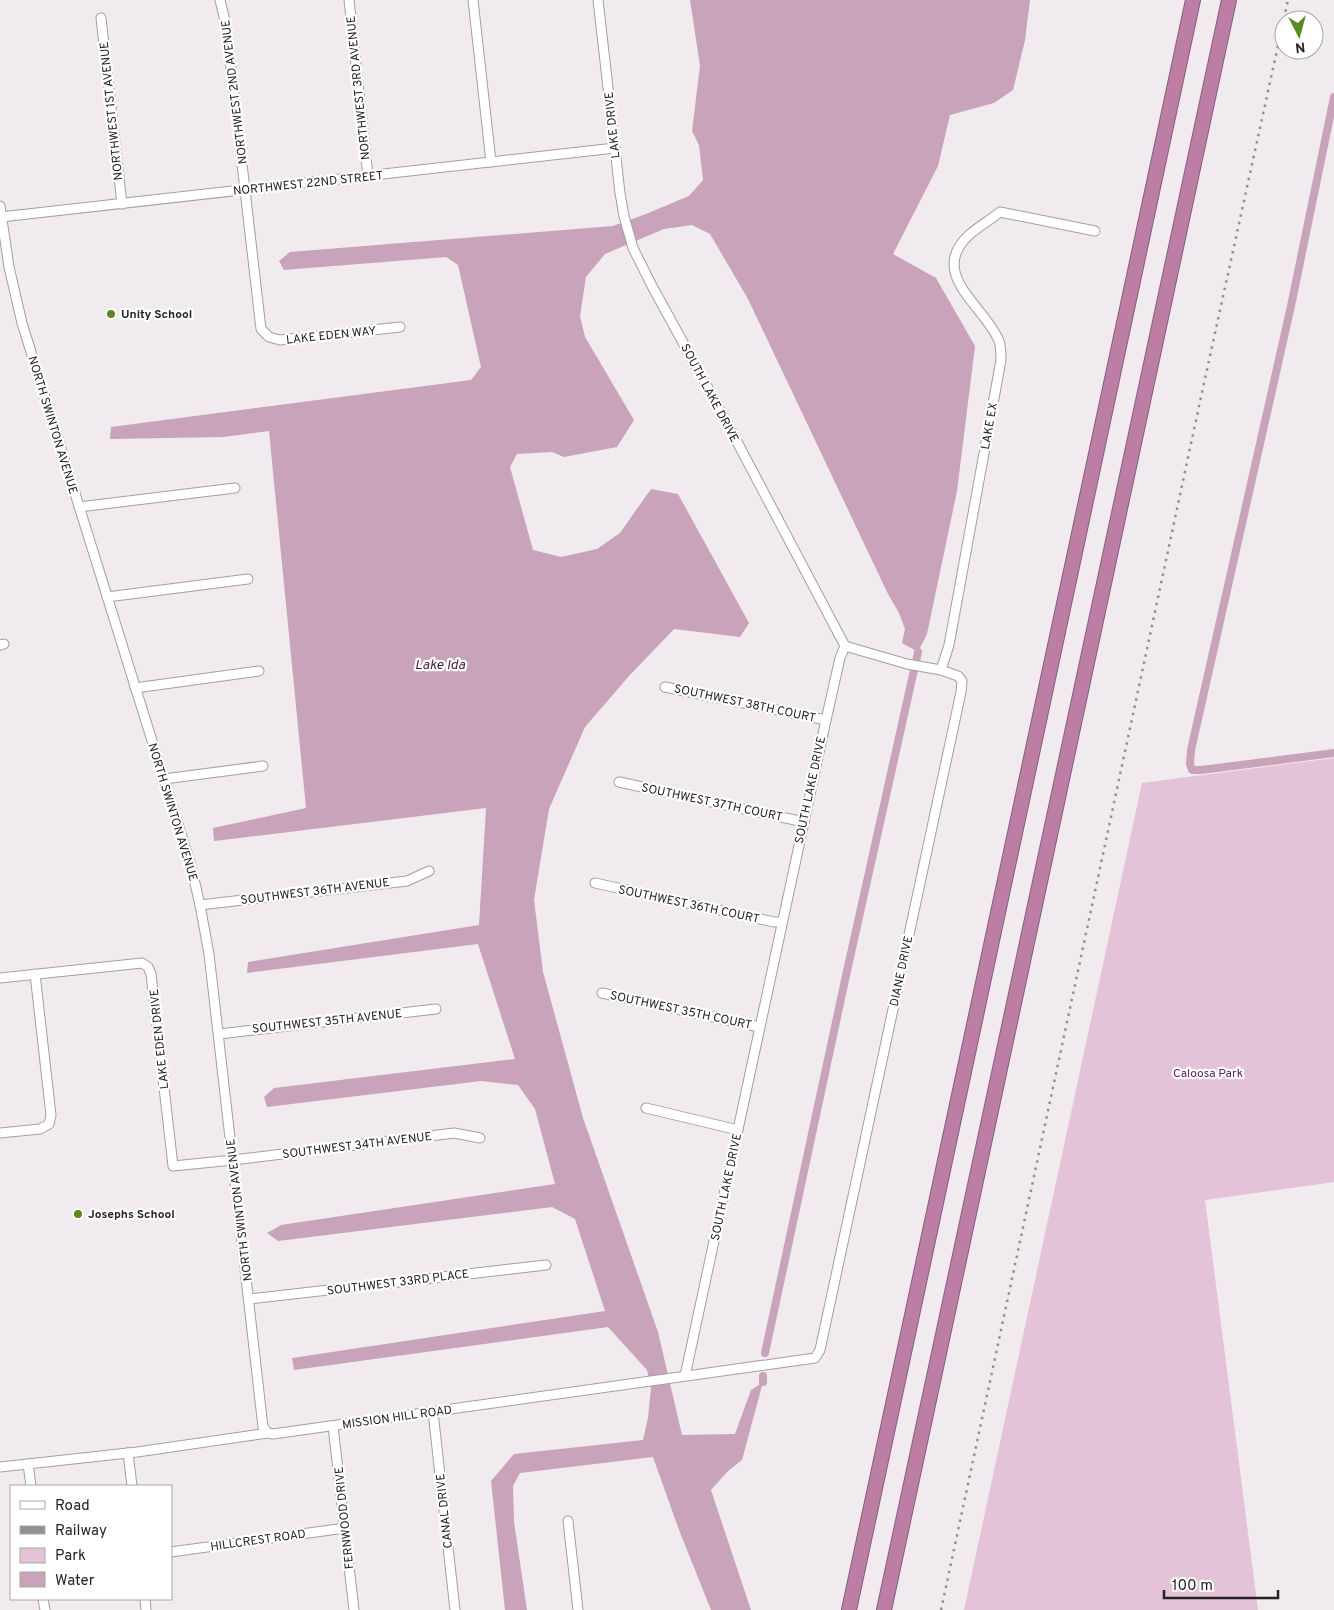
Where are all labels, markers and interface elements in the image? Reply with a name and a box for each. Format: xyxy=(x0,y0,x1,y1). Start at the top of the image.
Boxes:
north arrow xyxy=(1274,10,1324,60)
street label: NORTHWEST 3RD AVENUE xyxy=(343,15,375,161)
street label: NORTHWEST 2ND AVENUE xyxy=(218,19,252,165)
text: N xyxy=(1294,37,1306,55)
street label: NORTHWEST 1ST AVENUE xyxy=(97,41,127,181)
street label: LAKE DRIVE xyxy=(602,91,624,159)
street label: NORTHWEST 22ND STREET xyxy=(232,168,384,200)
place label: Unity School xyxy=(121,307,192,323)
marker: Unity School xyxy=(105,308,117,320)
street label: LAKE EDEN WAY xyxy=(285,323,377,349)
street label: SOUTH LAKE DRIVE xyxy=(676,341,742,446)
street label: NORTH SWINTON AVENUE xyxy=(23,354,81,496)
street label: LAKE EX xyxy=(978,402,1002,451)
water label: Lake Ida xyxy=(415,657,466,674)
street label: SOUTHWEST 38TH COURT xyxy=(672,681,817,727)
street label: SOUTH LAKE DRIVE xyxy=(792,735,830,845)
street label: NORTH SWINTON AVENUE xyxy=(143,741,201,883)
street label: SOUTHWEST 37TH COURT xyxy=(640,780,784,826)
street label: SOUTHWEST 36TH AVENUE xyxy=(240,875,391,909)
street label: SOUTHWEST 36TH COURT xyxy=(617,882,761,928)
street label: DIANE DRIVE xyxy=(887,934,917,1008)
street label: LAKE EDEN DRIVE xyxy=(147,988,173,1090)
street label: SOUTHWEST 35TH COURT xyxy=(608,988,753,1034)
street label: SOUTHWEST 35TH AVENUE xyxy=(251,1006,403,1038)
park label: Caloosa Park xyxy=(1173,1066,1243,1082)
street label: SOUTHWEST 34TH AVENUE xyxy=(281,1129,433,1163)
street label: SOUTH LAKE DRIVE xyxy=(708,1132,746,1242)
street label: NORTH SWINTON AVENUE xyxy=(223,1138,257,1282)
place label: Josephs School xyxy=(88,1207,175,1223)
marker: Josephs School xyxy=(72,1208,84,1220)
street label: SOUTHWEST 33RD PLACE xyxy=(326,1266,470,1300)
street label: MISSION HILL ROAD xyxy=(341,1402,453,1434)
street label: FERNWOOD DRIVE xyxy=(332,1466,358,1570)
street label: CANAL DRIVE xyxy=(433,1473,457,1549)
legend xyxy=(10,1485,172,1600)
text: Road xyxy=(55,1497,90,1516)
text: Railway xyxy=(55,1522,107,1541)
street label: HILLCREST ROAD xyxy=(209,1526,307,1556)
text: Park xyxy=(55,1547,86,1566)
scale bar xyxy=(1164,1568,1278,1600)
text: Water xyxy=(55,1572,95,1591)
text: 100 m xyxy=(1172,1577,1213,1596)

